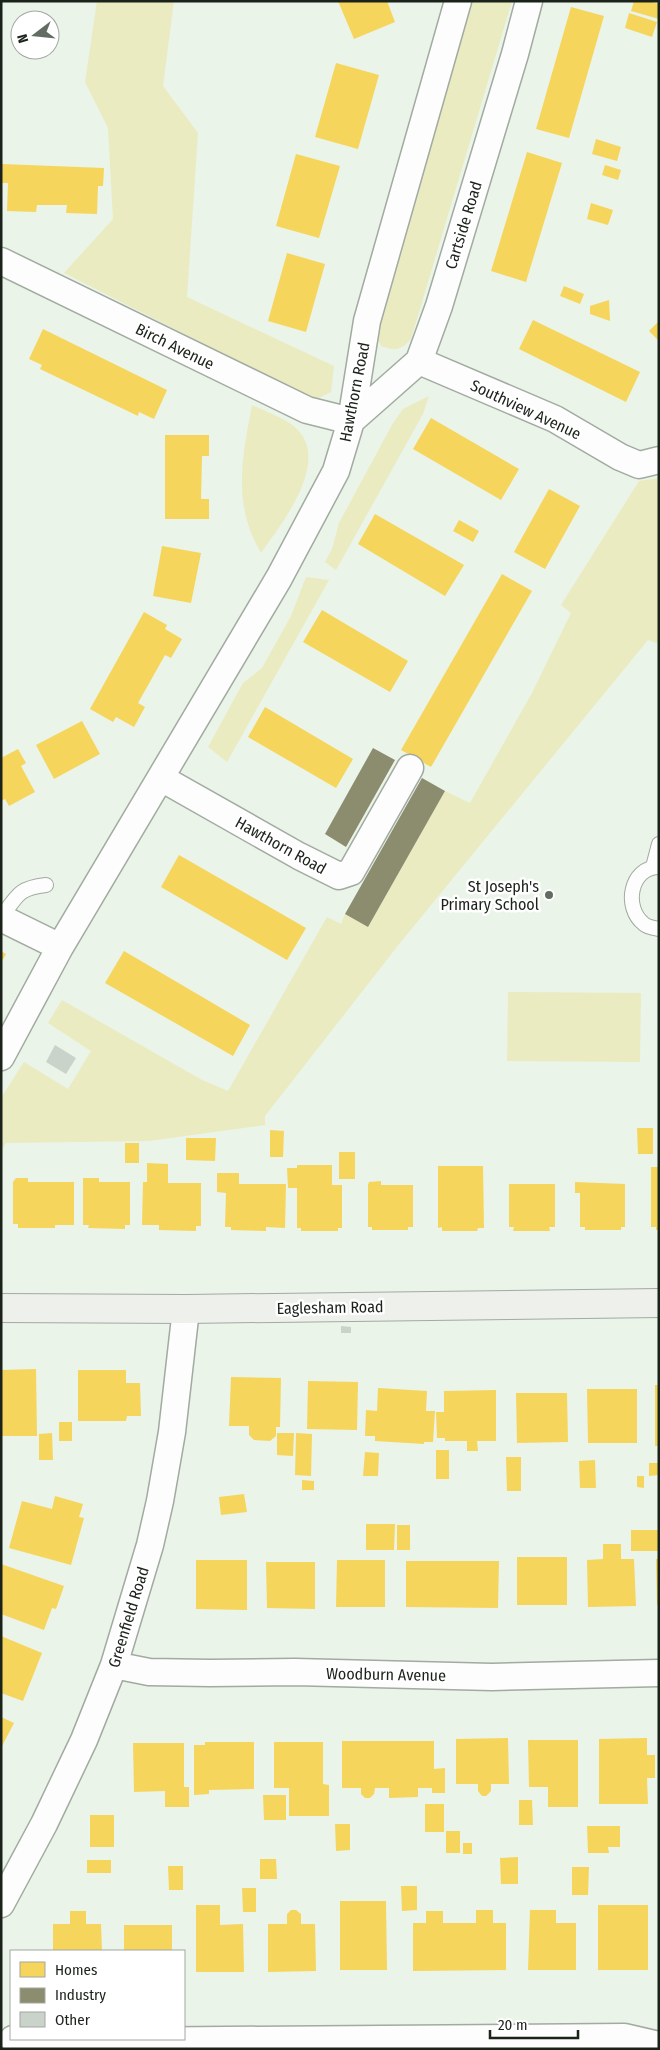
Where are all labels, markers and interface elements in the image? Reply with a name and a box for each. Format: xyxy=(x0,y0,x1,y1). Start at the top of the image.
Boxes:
north arrow xyxy=(10,10,60,60)
text: N xyxy=(14,32,32,45)
street label: Cartside Road xyxy=(441,179,486,271)
street label: Birch Avenue xyxy=(132,319,217,374)
street label: Hawthorn Road xyxy=(336,341,373,443)
street label: Southview Avenue xyxy=(468,376,584,443)
street label: Hawthorn Road xyxy=(232,813,330,878)
place label: St Joseph's Primary School xyxy=(440,877,539,914)
marker: St Joseph's Primary School xyxy=(543,889,555,901)
street label: Eaglesham Road xyxy=(276,1297,384,1318)
street label: Greenfield Road xyxy=(104,1564,153,1670)
street label: Woodburn Avenue xyxy=(326,1664,446,1685)
legend xyxy=(10,1950,185,2040)
text: Homes xyxy=(55,1961,97,1979)
text: Industry xyxy=(55,1986,106,2004)
scale bar xyxy=(490,2008,578,2040)
text: Other xyxy=(55,2011,91,2029)
text: 20 m xyxy=(498,2016,528,2034)

